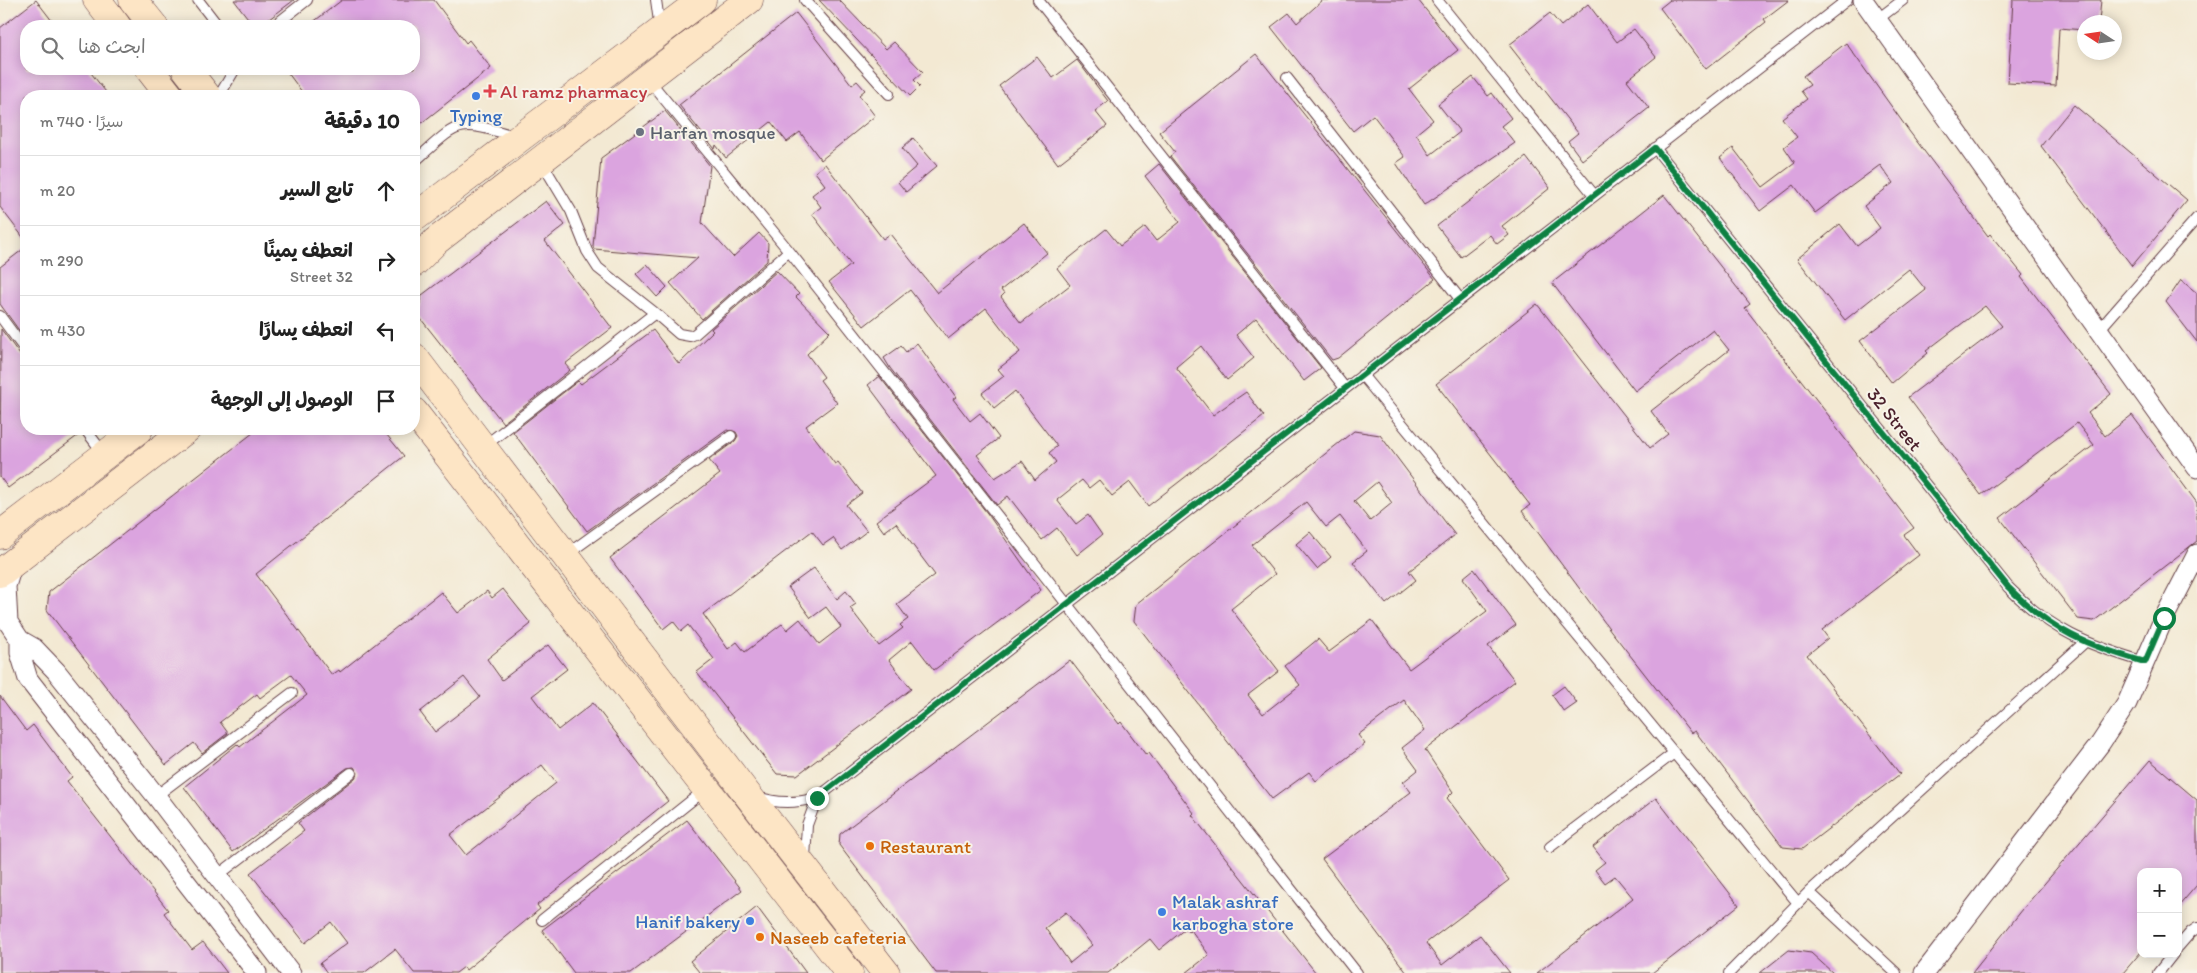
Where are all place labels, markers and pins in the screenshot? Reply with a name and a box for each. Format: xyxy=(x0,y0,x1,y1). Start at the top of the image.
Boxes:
place label: Al ramz pharmacy xyxy=(500,80,647,103)
marker: Al ramz pharmacy xyxy=(484,85,496,97)
marker: Typing xyxy=(470,90,482,102)
place label: Typing xyxy=(450,104,502,127)
place label: Harfan mosque xyxy=(650,121,775,144)
marker: Harfan mosque xyxy=(634,126,646,138)
place label: Restaurant xyxy=(880,835,971,858)
marker: Restaurant xyxy=(864,840,876,852)
place label: Malak ashraf karbogha store xyxy=(1172,890,1294,935)
marker: Malak ashraf karbogha store xyxy=(1156,906,1168,918)
place label: Hanif bakery xyxy=(635,910,740,933)
marker: Hanif bakery xyxy=(744,915,756,927)
place label: Naseeb cafeteria xyxy=(770,926,906,949)
marker: Naseeb cafeteria xyxy=(754,931,766,943)

